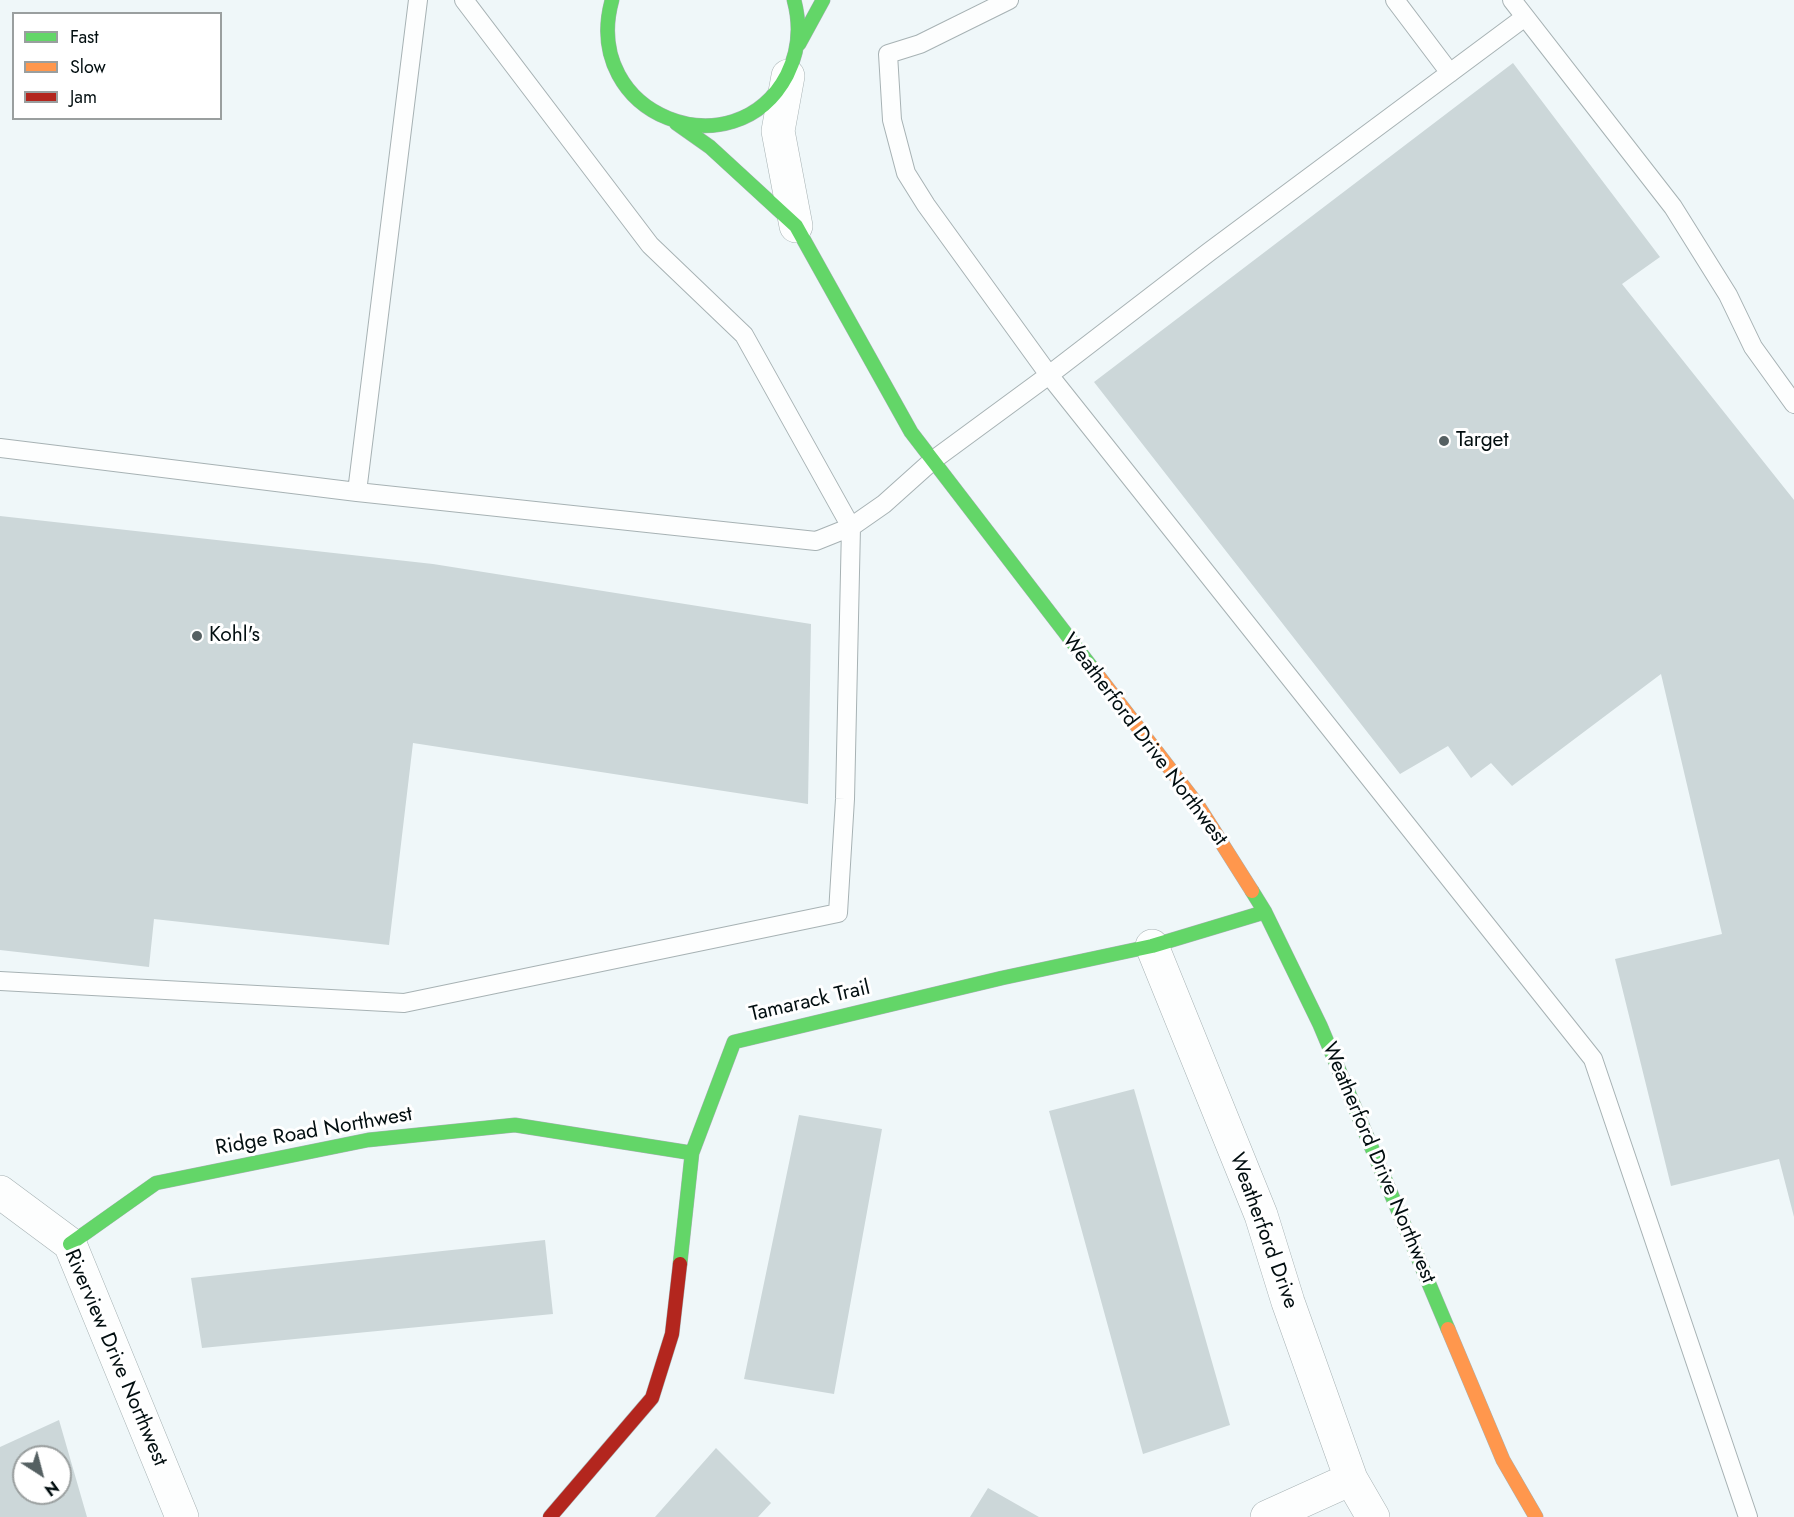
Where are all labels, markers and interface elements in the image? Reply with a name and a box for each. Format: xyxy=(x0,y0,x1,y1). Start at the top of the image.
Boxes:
legend xyxy=(12,12,222,120)
text: Fast xyxy=(70,24,99,50)
text: Slow xyxy=(70,54,106,80)
text: Jam xyxy=(70,84,97,110)
place label: Target xyxy=(1456,428,1508,454)
marker: Target xyxy=(1437,434,1451,448)
place label: Kohl's xyxy=(209,623,260,649)
marker: Kohl's xyxy=(190,629,204,643)
street label: Weatherford Drive Northwest xyxy=(1056,629,1232,851)
street label: Tamarack Trail xyxy=(747,976,873,1028)
street label: Weatherford Drive Northwest xyxy=(1316,1039,1440,1287)
street label: Ridge Road Northwest xyxy=(214,1102,414,1162)
street label: Weatherford Drive xyxy=(1223,1150,1303,1312)
street label: Riverview Drive Northwest xyxy=(58,1246,172,1470)
north arrow xyxy=(12,1445,72,1505)
text: N xyxy=(40,1475,64,1501)

